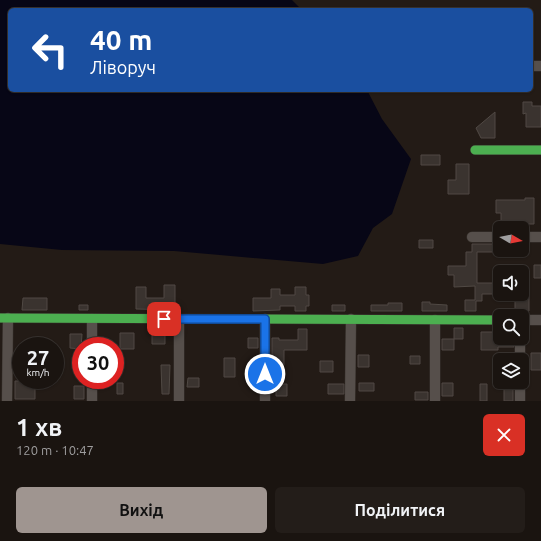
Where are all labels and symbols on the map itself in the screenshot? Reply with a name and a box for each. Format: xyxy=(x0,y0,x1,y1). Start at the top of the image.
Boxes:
north arrow xyxy=(493,221,529,257)
pin xyxy=(147,302,181,336)
speed limit sign: 30 xyxy=(72,337,124,389)
position arrow xyxy=(244,353,286,395)

